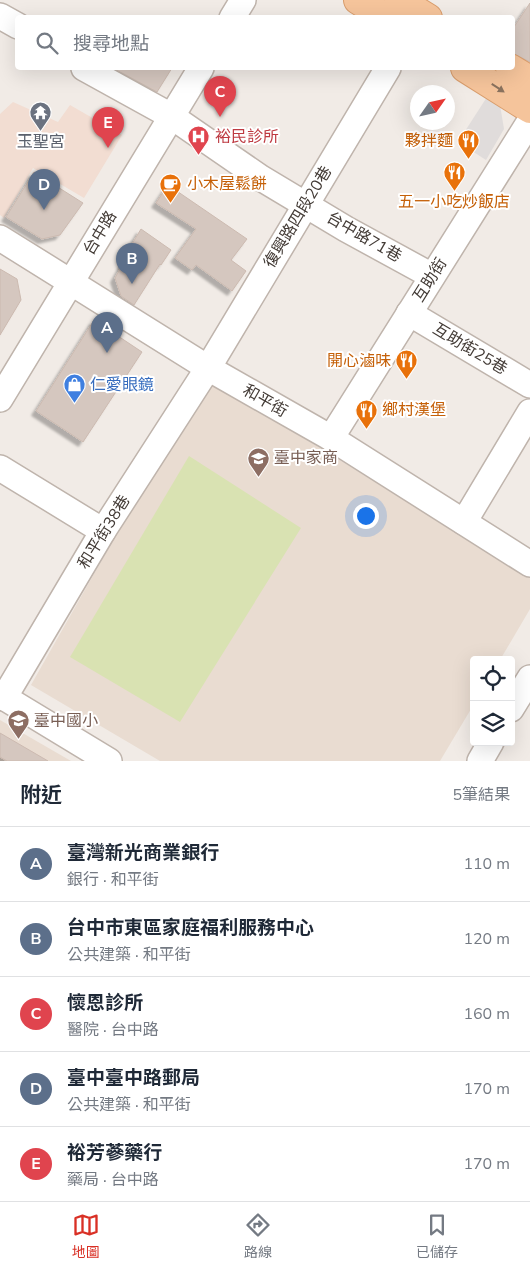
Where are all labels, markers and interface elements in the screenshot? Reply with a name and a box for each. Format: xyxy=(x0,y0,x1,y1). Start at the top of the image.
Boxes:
search box xyxy=(15,15,515,70)
icon: search xyxy=(33,29,61,57)
text: 搜尋地點 xyxy=(73,31,149,57)
pin: C xyxy=(204,76,236,117)
one-way arrow xyxy=(491,84,504,93)
north arrow xyxy=(410,85,455,130)
temple icon: 玉聖宮 xyxy=(29,101,53,132)
pin: E xyxy=(92,107,124,148)
hospital icon: 裕民診所 xyxy=(187,125,211,156)
place label: 裕民診所 xyxy=(215,126,279,148)
restaurant icon: 夥拌麵 xyxy=(457,129,481,160)
place label: 夥拌麵 xyxy=(405,130,453,152)
place label: 玉聖宮 xyxy=(17,131,65,153)
restaurant icon: 五一小吃炒飯店 xyxy=(442,161,466,192)
street label: 復興路四段20巷 xyxy=(259,162,337,272)
pin: D xyxy=(28,169,60,210)
cafe icon: 小木屋鬆餅 xyxy=(159,172,183,203)
place label: 小木屋鬆餅 xyxy=(187,173,267,195)
place label: 五一小吃炒飯店 xyxy=(398,191,510,213)
street label: 台中路 xyxy=(78,207,122,259)
street label: 台中路71巷 xyxy=(322,207,406,267)
pin: B xyxy=(116,243,148,284)
street label: 互助街 xyxy=(408,254,452,306)
pin: A xyxy=(91,312,123,353)
street label: 互助街25巷 xyxy=(429,318,511,380)
restaurant icon: 開心滷味 xyxy=(395,349,419,380)
place label: 開心滷味 xyxy=(327,350,391,372)
shop icon: 仁愛眼鏡 xyxy=(62,373,86,404)
place label: 仁愛眼鏡 xyxy=(90,374,154,396)
street label: 和平街 xyxy=(239,379,291,423)
restaurant icon: 鄉村漢堡 xyxy=(354,398,378,429)
place label: 鄉村漢堡 xyxy=(382,399,446,421)
school or university icon: 臺中家商 xyxy=(246,446,270,477)
place label: 臺中家商 xyxy=(274,447,338,469)
street label: 和平街38巷 xyxy=(73,491,135,573)
your location xyxy=(353,503,379,529)
map controls xyxy=(470,656,515,746)
button: locate xyxy=(470,656,515,701)
button: layers xyxy=(470,701,515,746)
school or university icon: 臺中國小 xyxy=(6,709,30,740)
place label: 臺中國小 xyxy=(34,710,98,732)
text: 附近 xyxy=(20,781,62,809)
text: 5筆結果 xyxy=(452,784,510,806)
text: 臺灣新光商業銀行 xyxy=(67,840,219,866)
text: A xyxy=(30,853,42,875)
text: 110 m xyxy=(463,853,510,875)
text: 銀行 · 和平街 xyxy=(67,869,159,891)
text: 台中市東區家庭福利服務中心 xyxy=(67,915,314,941)
text: B xyxy=(30,928,42,950)
text: 120 m xyxy=(463,928,510,950)
text: 公共建築 · 和平街 xyxy=(67,944,191,966)
text: 懷恩診所 xyxy=(67,990,143,1016)
text: C xyxy=(31,1003,41,1025)
text: 160 m xyxy=(463,1003,510,1025)
text: 醫院 · 台中路 xyxy=(67,1019,159,1041)
text: 臺中臺中路郵局 xyxy=(67,1065,200,1091)
text: D xyxy=(30,1078,42,1100)
text: 170 m xyxy=(463,1078,510,1100)
text: 公共建築 · 和平街 xyxy=(67,1094,191,1116)
text: 裕芳蔘藥行 xyxy=(67,1140,162,1166)
text: E xyxy=(31,1153,41,1175)
text: 170 m xyxy=(463,1153,510,1175)
text: 藥局 · 台中路 xyxy=(67,1169,159,1191)
tab: 地圖 xyxy=(72,1211,100,1262)
tab: 路線 xyxy=(244,1211,272,1262)
tab: 已儲存 xyxy=(416,1211,458,1262)

